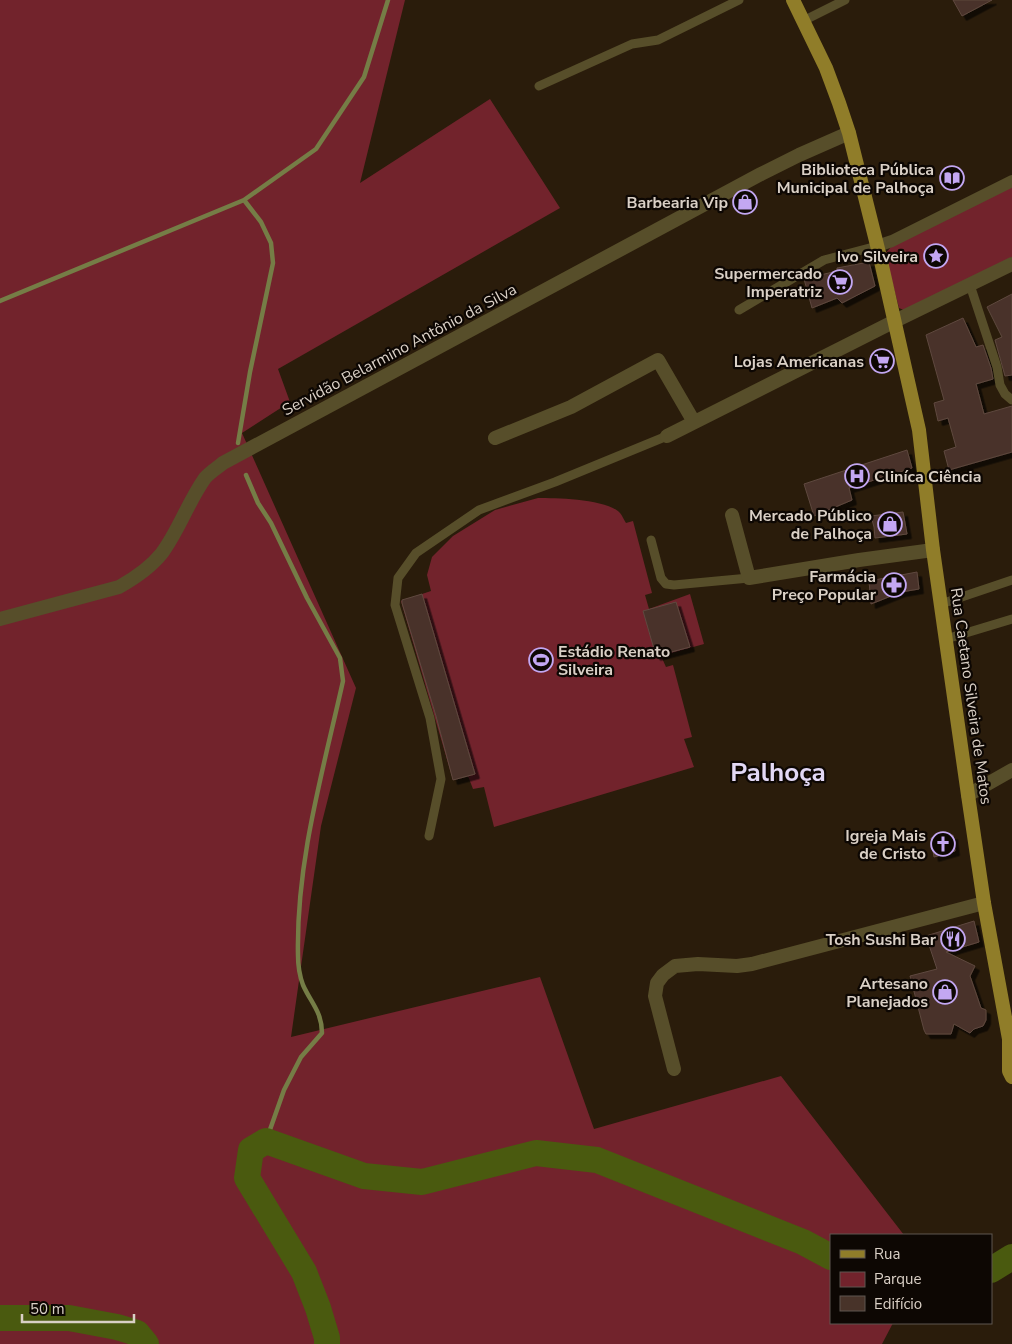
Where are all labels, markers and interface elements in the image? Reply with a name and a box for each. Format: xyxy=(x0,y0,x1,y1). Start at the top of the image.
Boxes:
place label: Biblioteca Pública Municipal de Palhoça xyxy=(777,159,934,199)
library icon: Biblioteca Pública Municipal de Palhoça xyxy=(939,165,965,191)
shop icon: Barbearia Vip xyxy=(732,189,758,215)
place label: Barbearia Vip xyxy=(626,192,728,214)
place icon: Ivo Silveira xyxy=(923,243,949,269)
place label: Ivo Silveira xyxy=(837,246,918,268)
place label: Supermercado Imperatriz xyxy=(714,263,822,303)
supermarket icon: Supermercado Imperatriz xyxy=(827,269,853,295)
street label: Servidão Belarmino Antônio da Silva xyxy=(278,279,521,421)
supermarket icon: Lojas Americanas xyxy=(869,348,895,374)
place label: Lojas Americanas xyxy=(734,351,864,373)
hospital icon: Cliníca Ciência xyxy=(844,463,870,489)
place label: Cliníca Ciência xyxy=(874,466,981,488)
place label: Mercado Público de Palhoça xyxy=(749,505,872,545)
shop icon: Mercado Público de Palhoça xyxy=(877,511,903,537)
place label: Farmácia Preço Popular xyxy=(772,566,877,606)
pharmacy icon: Farmácia Preço Popular xyxy=(881,572,907,598)
street label: Rua Caetano Silveira de Matos xyxy=(945,586,997,806)
place label: Estádio Renato Silveira xyxy=(558,641,670,681)
sports icon: Estádio Renato Silveira xyxy=(528,647,554,673)
district label: Palhoça xyxy=(730,755,826,790)
place label: Igreja Mais de Cristo xyxy=(845,825,926,865)
church icon: Igreja Mais de Cristo xyxy=(930,831,956,857)
restaurant icon: Tosh Sushi Bar xyxy=(940,926,966,952)
place label: Tosh Sushi Bar xyxy=(826,929,937,951)
place label: Artesano Planejados xyxy=(846,973,928,1013)
shop icon: Artesano Planejados xyxy=(932,979,958,1005)
legend xyxy=(830,1234,992,1324)
text: Rua xyxy=(874,1244,900,1264)
text: Parque xyxy=(874,1269,922,1289)
scale bar xyxy=(22,1292,135,1324)
text: Edifício xyxy=(874,1294,922,1314)
text: 50 m xyxy=(30,1299,65,1319)

